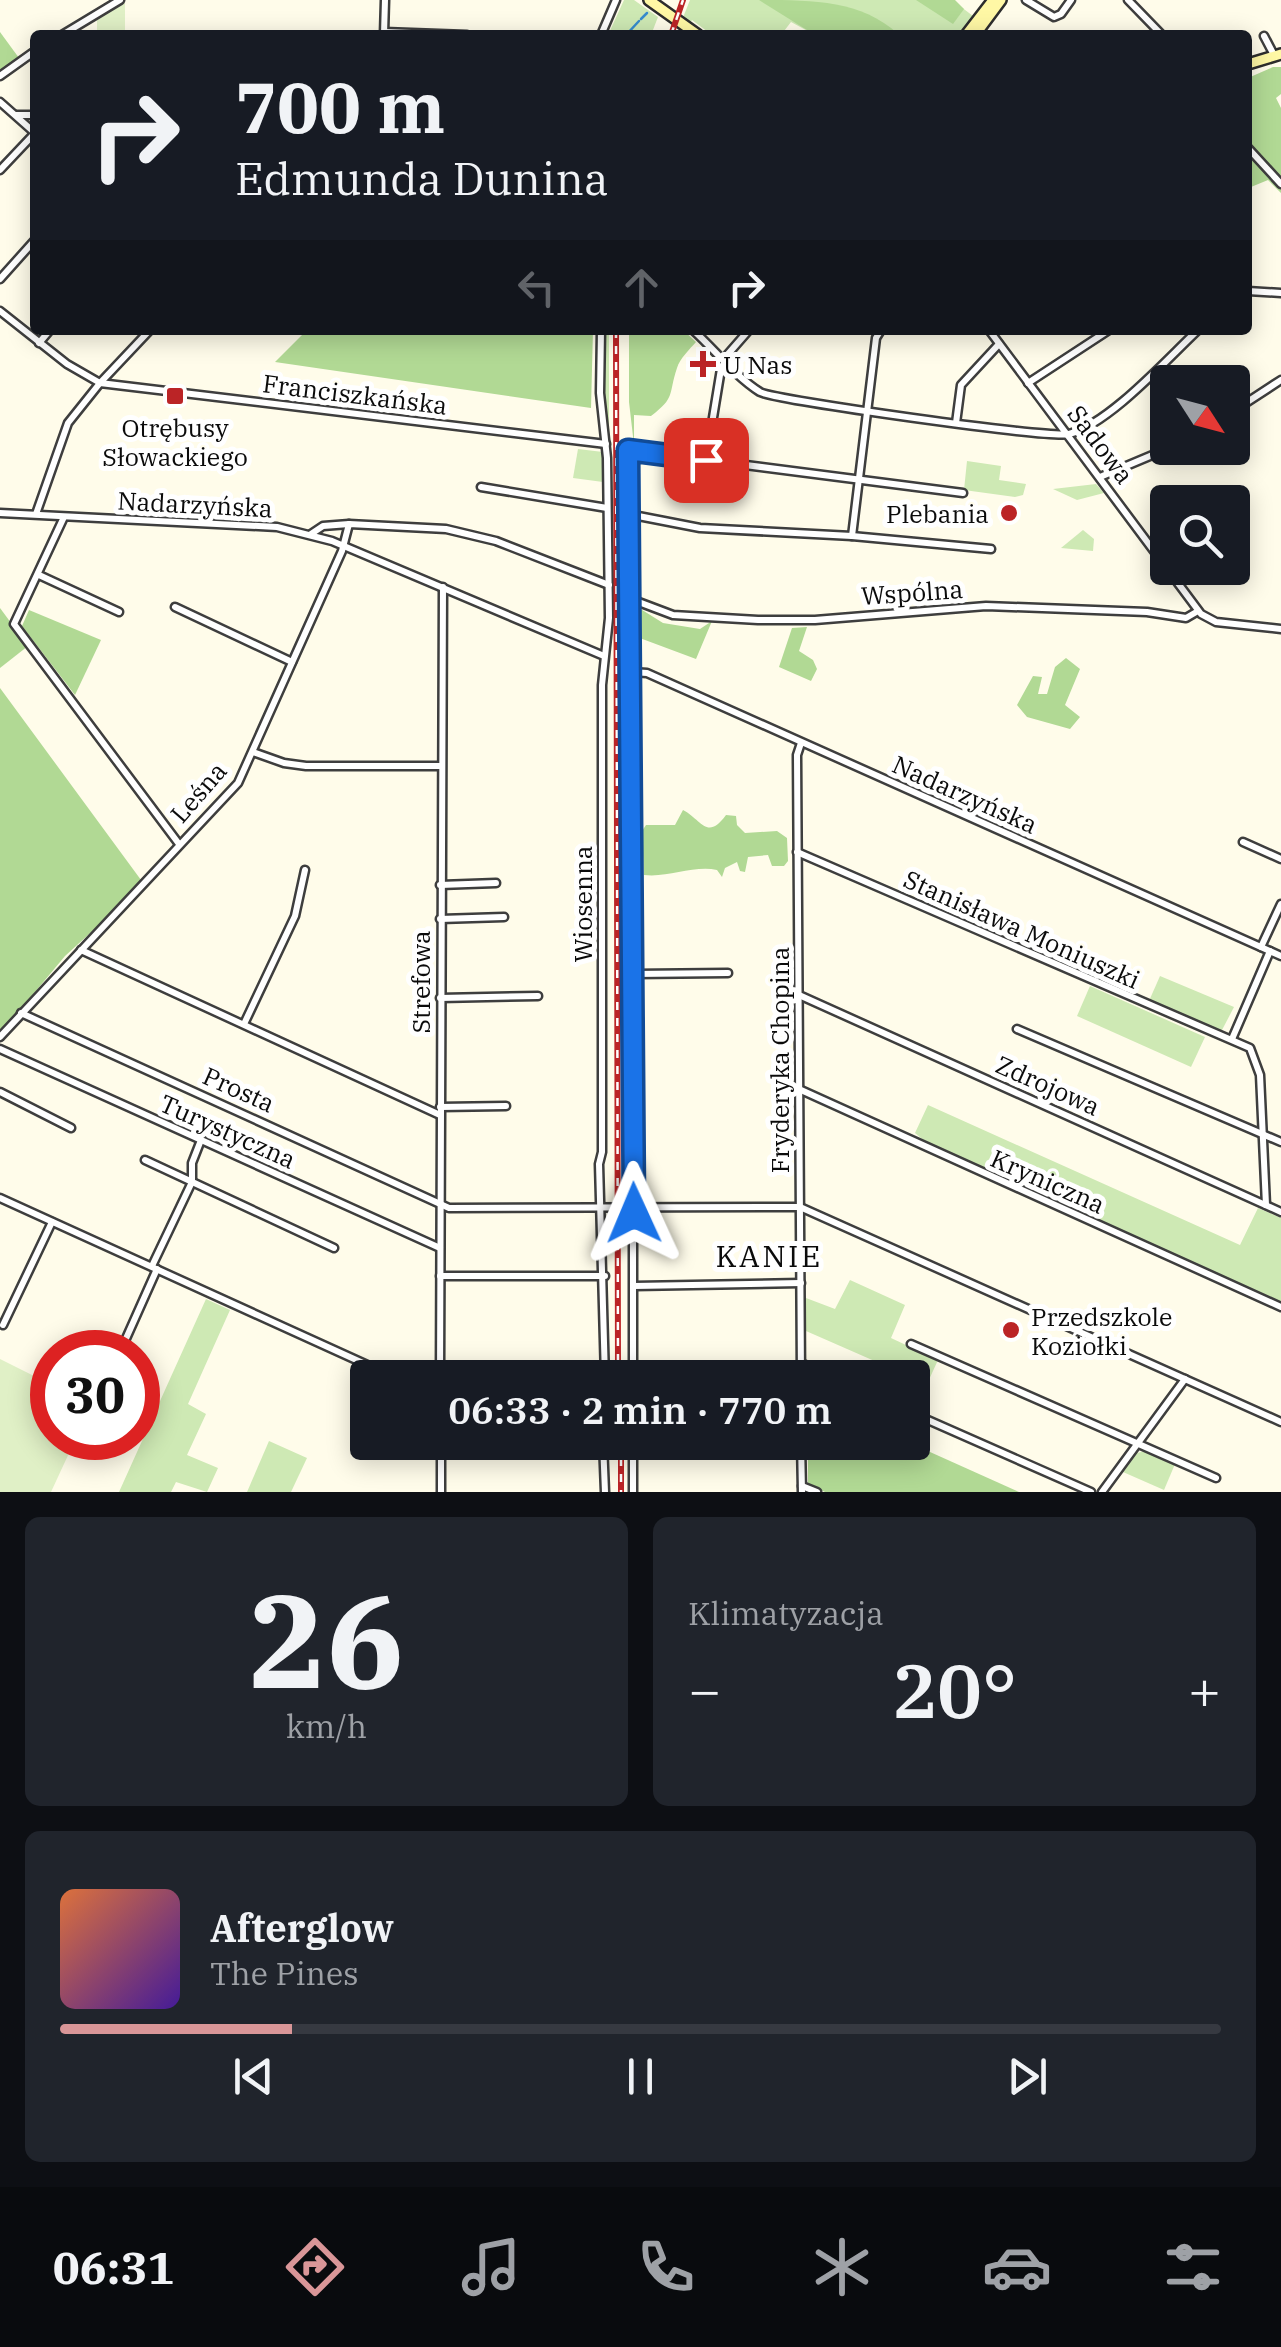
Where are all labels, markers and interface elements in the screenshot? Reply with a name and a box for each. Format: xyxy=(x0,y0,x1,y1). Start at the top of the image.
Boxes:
text: 700 m xyxy=(235,61,445,152)
icon: right xyxy=(70,70,200,200)
text: Edmunda Dunina xyxy=(235,149,609,207)
icon: left xyxy=(509,260,564,315)
icon: ahead xyxy=(614,260,669,315)
icon: right xyxy=(719,260,774,315)
place label: U Nas xyxy=(723,348,792,381)
marker: U Nas xyxy=(692,353,714,375)
north arrow xyxy=(1150,365,1250,465)
map controls xyxy=(1150,365,1250,585)
street label: Franciszkańska xyxy=(261,366,449,422)
marker: Otrębusy Słowackiego xyxy=(164,385,186,407)
street label: Sadowa xyxy=(1061,398,1141,490)
place label: Otrębusy Słowackiego xyxy=(102,411,248,473)
pin xyxy=(664,418,749,503)
icon: arrive xyxy=(679,433,734,488)
street label: Nadarzyńska xyxy=(117,483,273,525)
button: search xyxy=(1150,485,1250,585)
place label: Plebania xyxy=(886,497,989,530)
marker: Plebania xyxy=(998,502,1020,524)
street label: Wspólna xyxy=(860,572,964,612)
street label: Nadarzyńska xyxy=(887,747,1043,841)
street label: Leśna xyxy=(163,755,233,829)
street label: Wiosenna xyxy=(566,845,599,963)
street label: Stanisława Moniuszki xyxy=(899,862,1145,996)
street label: Strefowa xyxy=(404,930,437,1034)
street label: Fryderyka Chopina xyxy=(763,947,796,1173)
street label: Zdrojowa xyxy=(991,1047,1105,1123)
street label: Prosta xyxy=(198,1059,280,1119)
street label: Turystyczna xyxy=(155,1086,301,1176)
street label: Kryniczna xyxy=(986,1141,1110,1221)
position arrow xyxy=(582,1161,686,1265)
district label: KANIE xyxy=(715,1236,823,1275)
place label: Przedszkole Koziołki xyxy=(1031,1300,1172,1362)
marker: Przedszkole Koziołki xyxy=(1000,1319,1022,1341)
speed limit sign: 30 xyxy=(30,1330,160,1460)
text: 06:33 · 2 min · 770 m xyxy=(448,1385,832,1434)
text: 26 xyxy=(248,1555,405,1724)
text: Klimatyzacja xyxy=(688,1592,884,1634)
text: 20° xyxy=(892,1641,1017,1739)
text: − xyxy=(688,1654,721,1725)
text: + xyxy=(1188,1654,1221,1725)
text: km/h xyxy=(286,1705,367,1747)
text: Afterglow xyxy=(210,1903,394,1952)
text: The Pines xyxy=(210,1952,359,1994)
icon: previous xyxy=(226,2049,281,2104)
icon: pause xyxy=(613,2049,668,2104)
icon: next xyxy=(1000,2049,1055,2104)
icon: directions xyxy=(280,2232,350,2302)
icon: music xyxy=(456,2232,526,2302)
icon: phone xyxy=(631,2232,701,2302)
icon: climate xyxy=(807,2232,877,2302)
icon: car xyxy=(982,2232,1052,2302)
icon: filters xyxy=(1158,2232,1228,2302)
text: 06:31 xyxy=(53,2238,174,2296)

